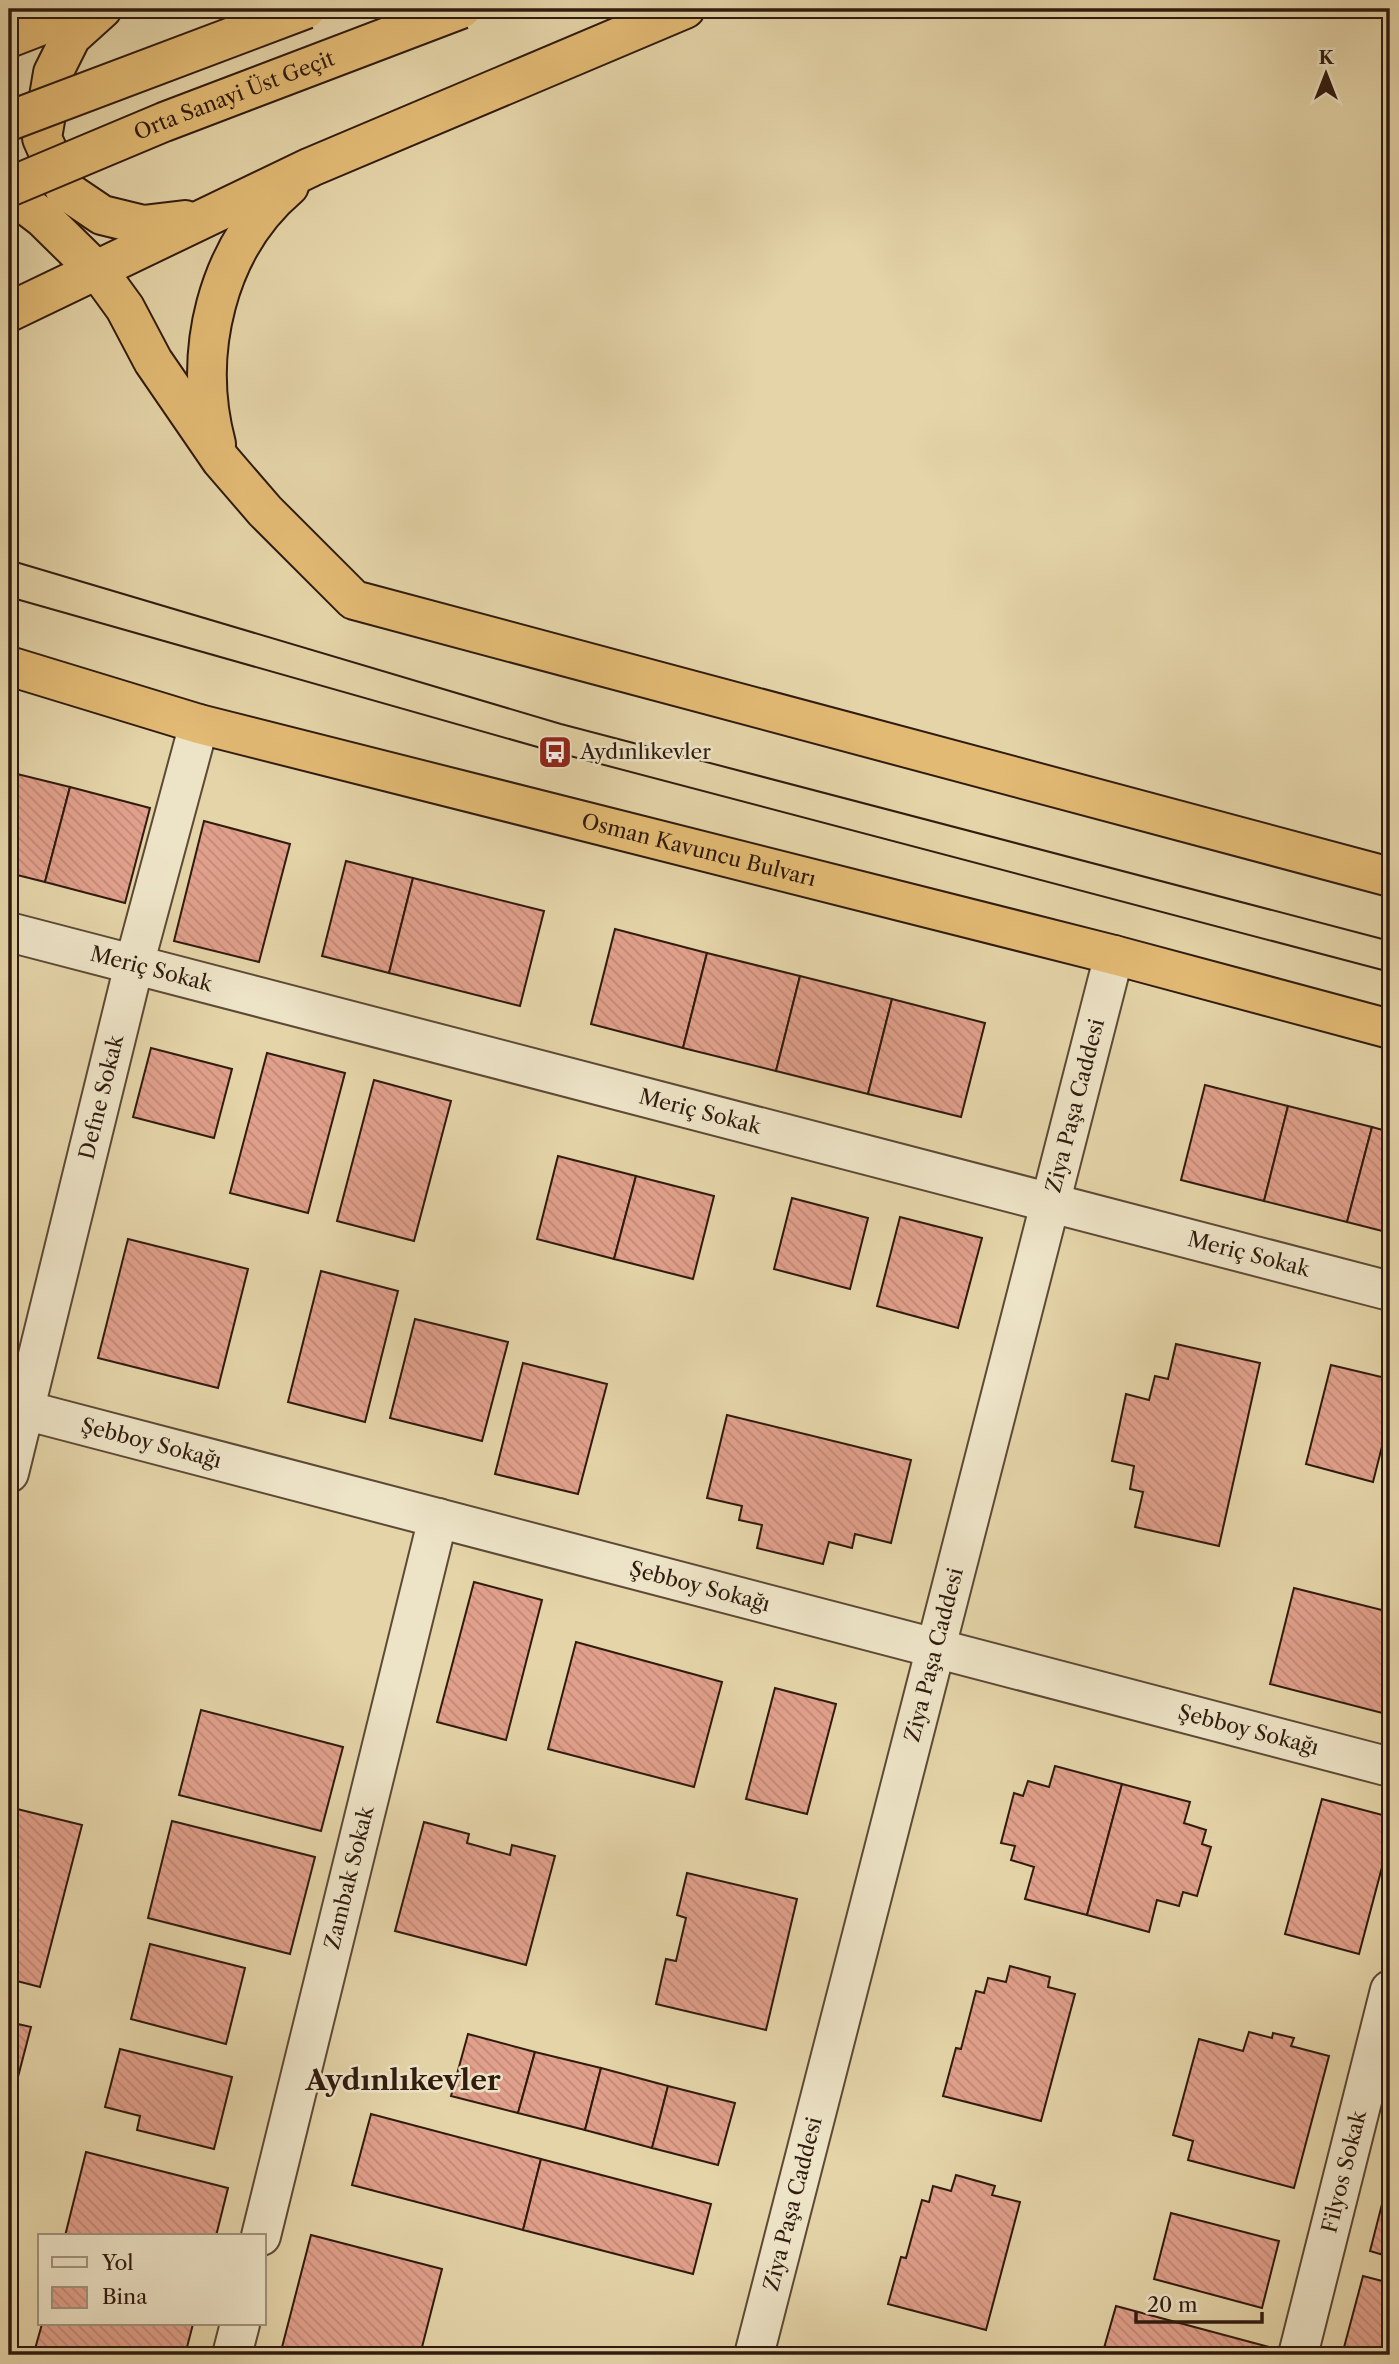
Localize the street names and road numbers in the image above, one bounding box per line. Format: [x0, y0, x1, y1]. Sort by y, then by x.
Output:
street label: Orta Sanayi Üst Geçit [130, 45, 338, 145]
street label: Osman Kavuncu Bulvarı [579, 808, 819, 891]
street label: Meriç Sokak [88, 941, 216, 997]
street label: Ziya Paşa Caddesi [1040, 1016, 1109, 1195]
street label: Defne Sokak [74, 1031, 129, 1162]
street label: Meriç Sokak [637, 1083, 765, 1139]
street label: Meriç Sokak [1185, 1226, 1313, 1282]
street label: Şebboy Sokağı [78, 1412, 224, 1473]
street label: Şebboy Sokağı [627, 1556, 773, 1616]
street label: Ziya Paşa Caddesi [899, 1565, 968, 1744]
street label: Şebboy Sokağı [1176, 1699, 1321, 1760]
street label: Zambak Sokak [319, 1803, 379, 1952]
street label: Filyos Sokak [1316, 2107, 1371, 2235]
street label: Ziya Paşa Caddesi [758, 2114, 827, 2293]

